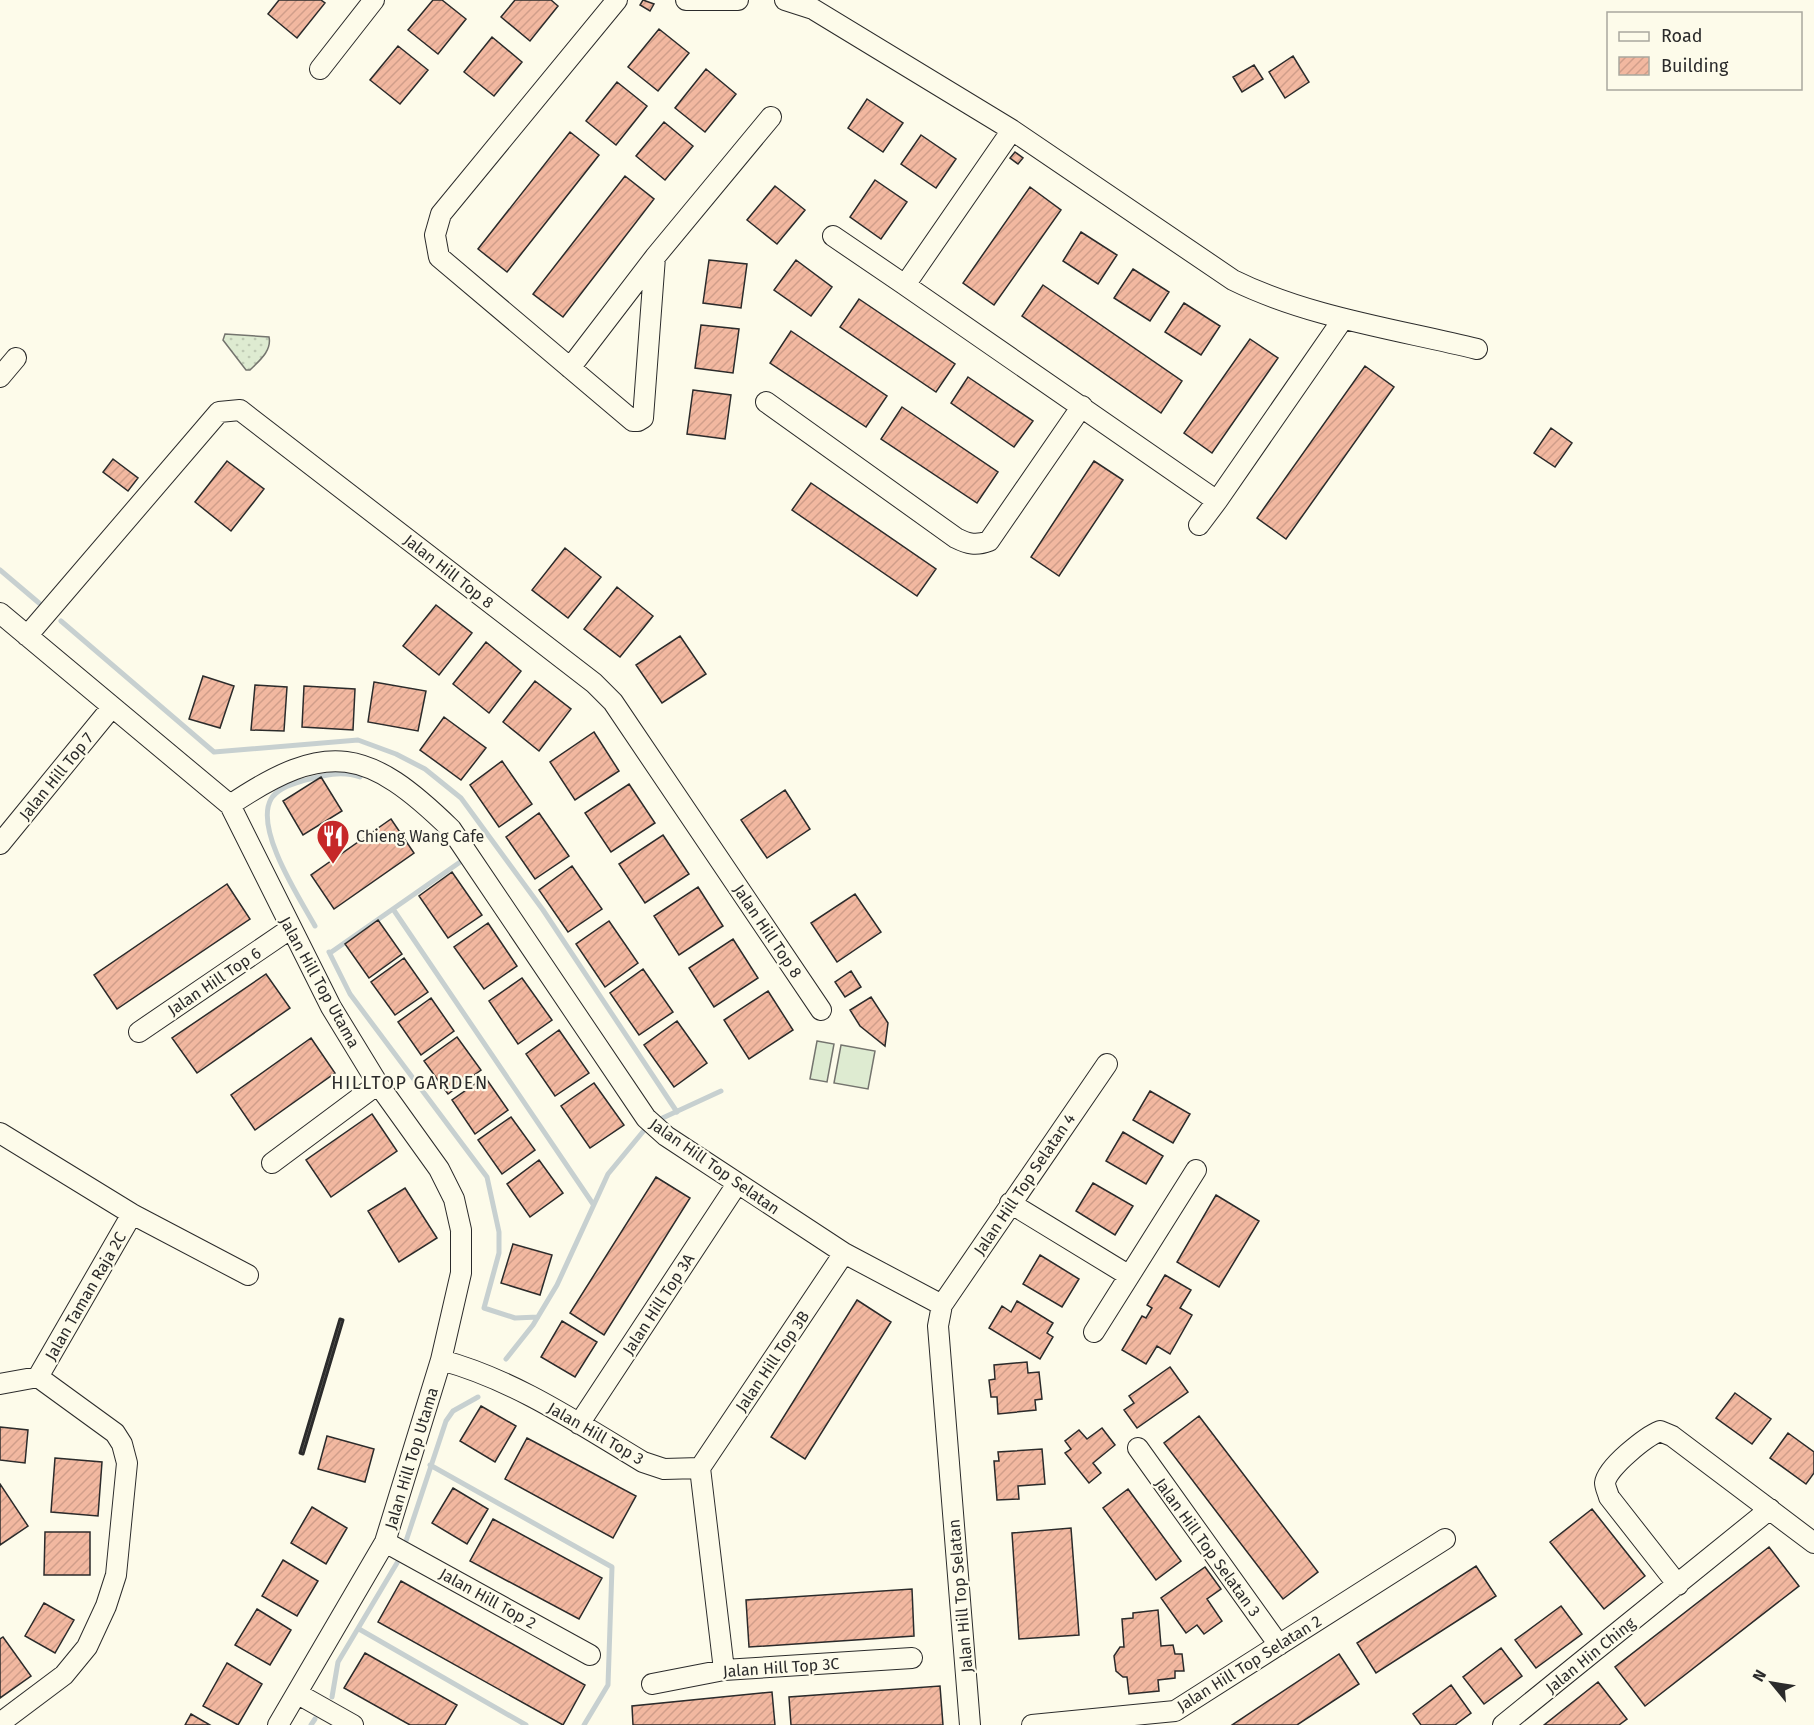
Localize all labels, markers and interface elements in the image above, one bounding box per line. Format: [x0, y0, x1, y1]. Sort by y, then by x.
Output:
legend [1607, 12, 1802, 90]
text: Road [1661, 25, 1703, 47]
text: Building [1661, 55, 1729, 77]
street label: Jalan Hill Top 8 [400, 530, 497, 612]
street label: Jalan Hill Top 7 [15, 729, 97, 824]
restaurant icon: Chieng Wang Cafe [315, 818, 351, 865]
place label: Chieng Wang Cafe [356, 827, 484, 846]
street label: Jalan Hill Top 8 [729, 881, 806, 982]
street label: Jalan Hill Top Utama [276, 913, 364, 1051]
street label: Jalan Hill Top 6 [164, 943, 265, 1020]
district label: HILLTOP GARDEN [331, 1072, 489, 1094]
street label: Jalan Hill Top Selatan 4 [970, 1109, 1079, 1259]
street label: Jalan Hill Top Selatan [646, 1114, 783, 1218]
street label: Jalan Taman Raja 2C [41, 1229, 130, 1364]
street label: Jalan Hill Top 3A [619, 1249, 699, 1359]
street label: Jalan Hill Top 3B [732, 1307, 813, 1415]
street label: Jalan Hill Top Utama [381, 1385, 442, 1531]
street label: Jalan Hill Top 3 [544, 1398, 647, 1469]
street label: Jalan Hill Top Selatan 3 [1151, 1474, 1264, 1620]
street label: Jalan Hill Top Selatan [944, 1518, 977, 1674]
street label: Jalan Hill Top 2 [436, 1564, 540, 1633]
street label: Jalan Hill Top Selatan 2 [1174, 1611, 1325, 1716]
street label: Jalan Hin Ching [1542, 1613, 1639, 1697]
north arrow [1742, 1653, 1802, 1713]
street label: Jalan Hill Top 3C [722, 1654, 840, 1681]
text: N [1749, 1666, 1770, 1685]

